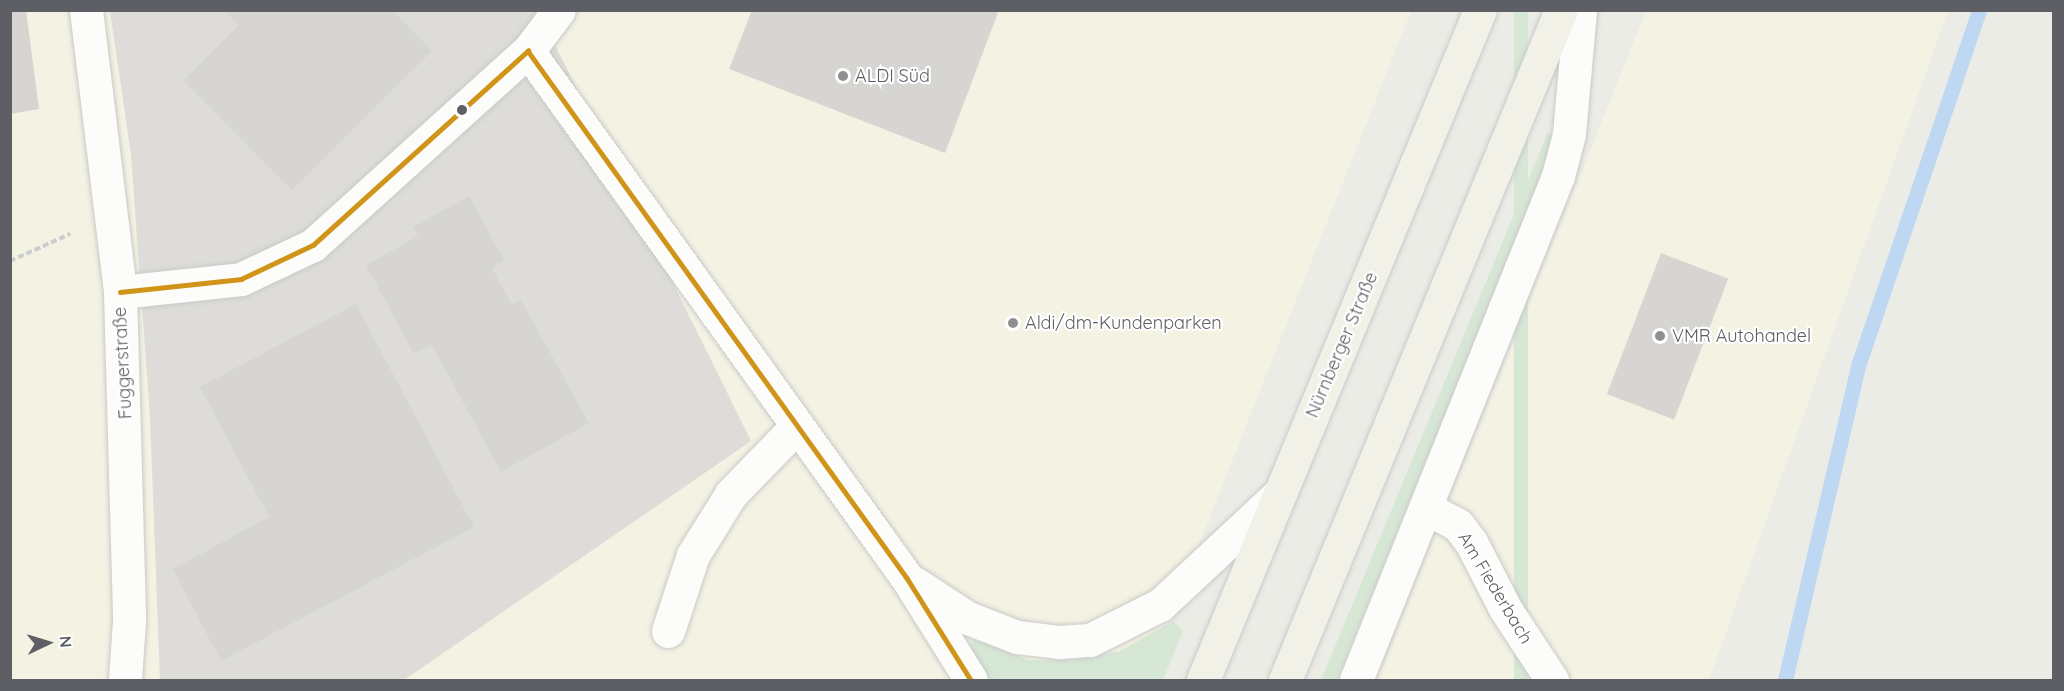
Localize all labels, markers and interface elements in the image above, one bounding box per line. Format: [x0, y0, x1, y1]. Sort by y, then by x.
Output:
place label: ALDI Süd [855, 65, 930, 87]
marker: ALDI Süd [836, 69, 850, 83]
unlabelled marker [456, 104, 468, 116]
street label: Nürnberger Straße [1302, 269, 1382, 421]
street label: Fuggerstraße [109, 306, 137, 420]
place label: Aldi/dm-Kundenparken [1025, 312, 1222, 334]
marker: Aldi/dm-Kundenparken [1006, 316, 1020, 330]
place label: VMR Autohandel [1672, 325, 1811, 347]
marker: VMR Autohandel [1653, 329, 1667, 343]
street label: Am Fiederbach [1453, 528, 1537, 648]
north arrow [18, 613, 78, 673]
text: N [56, 635, 76, 648]

